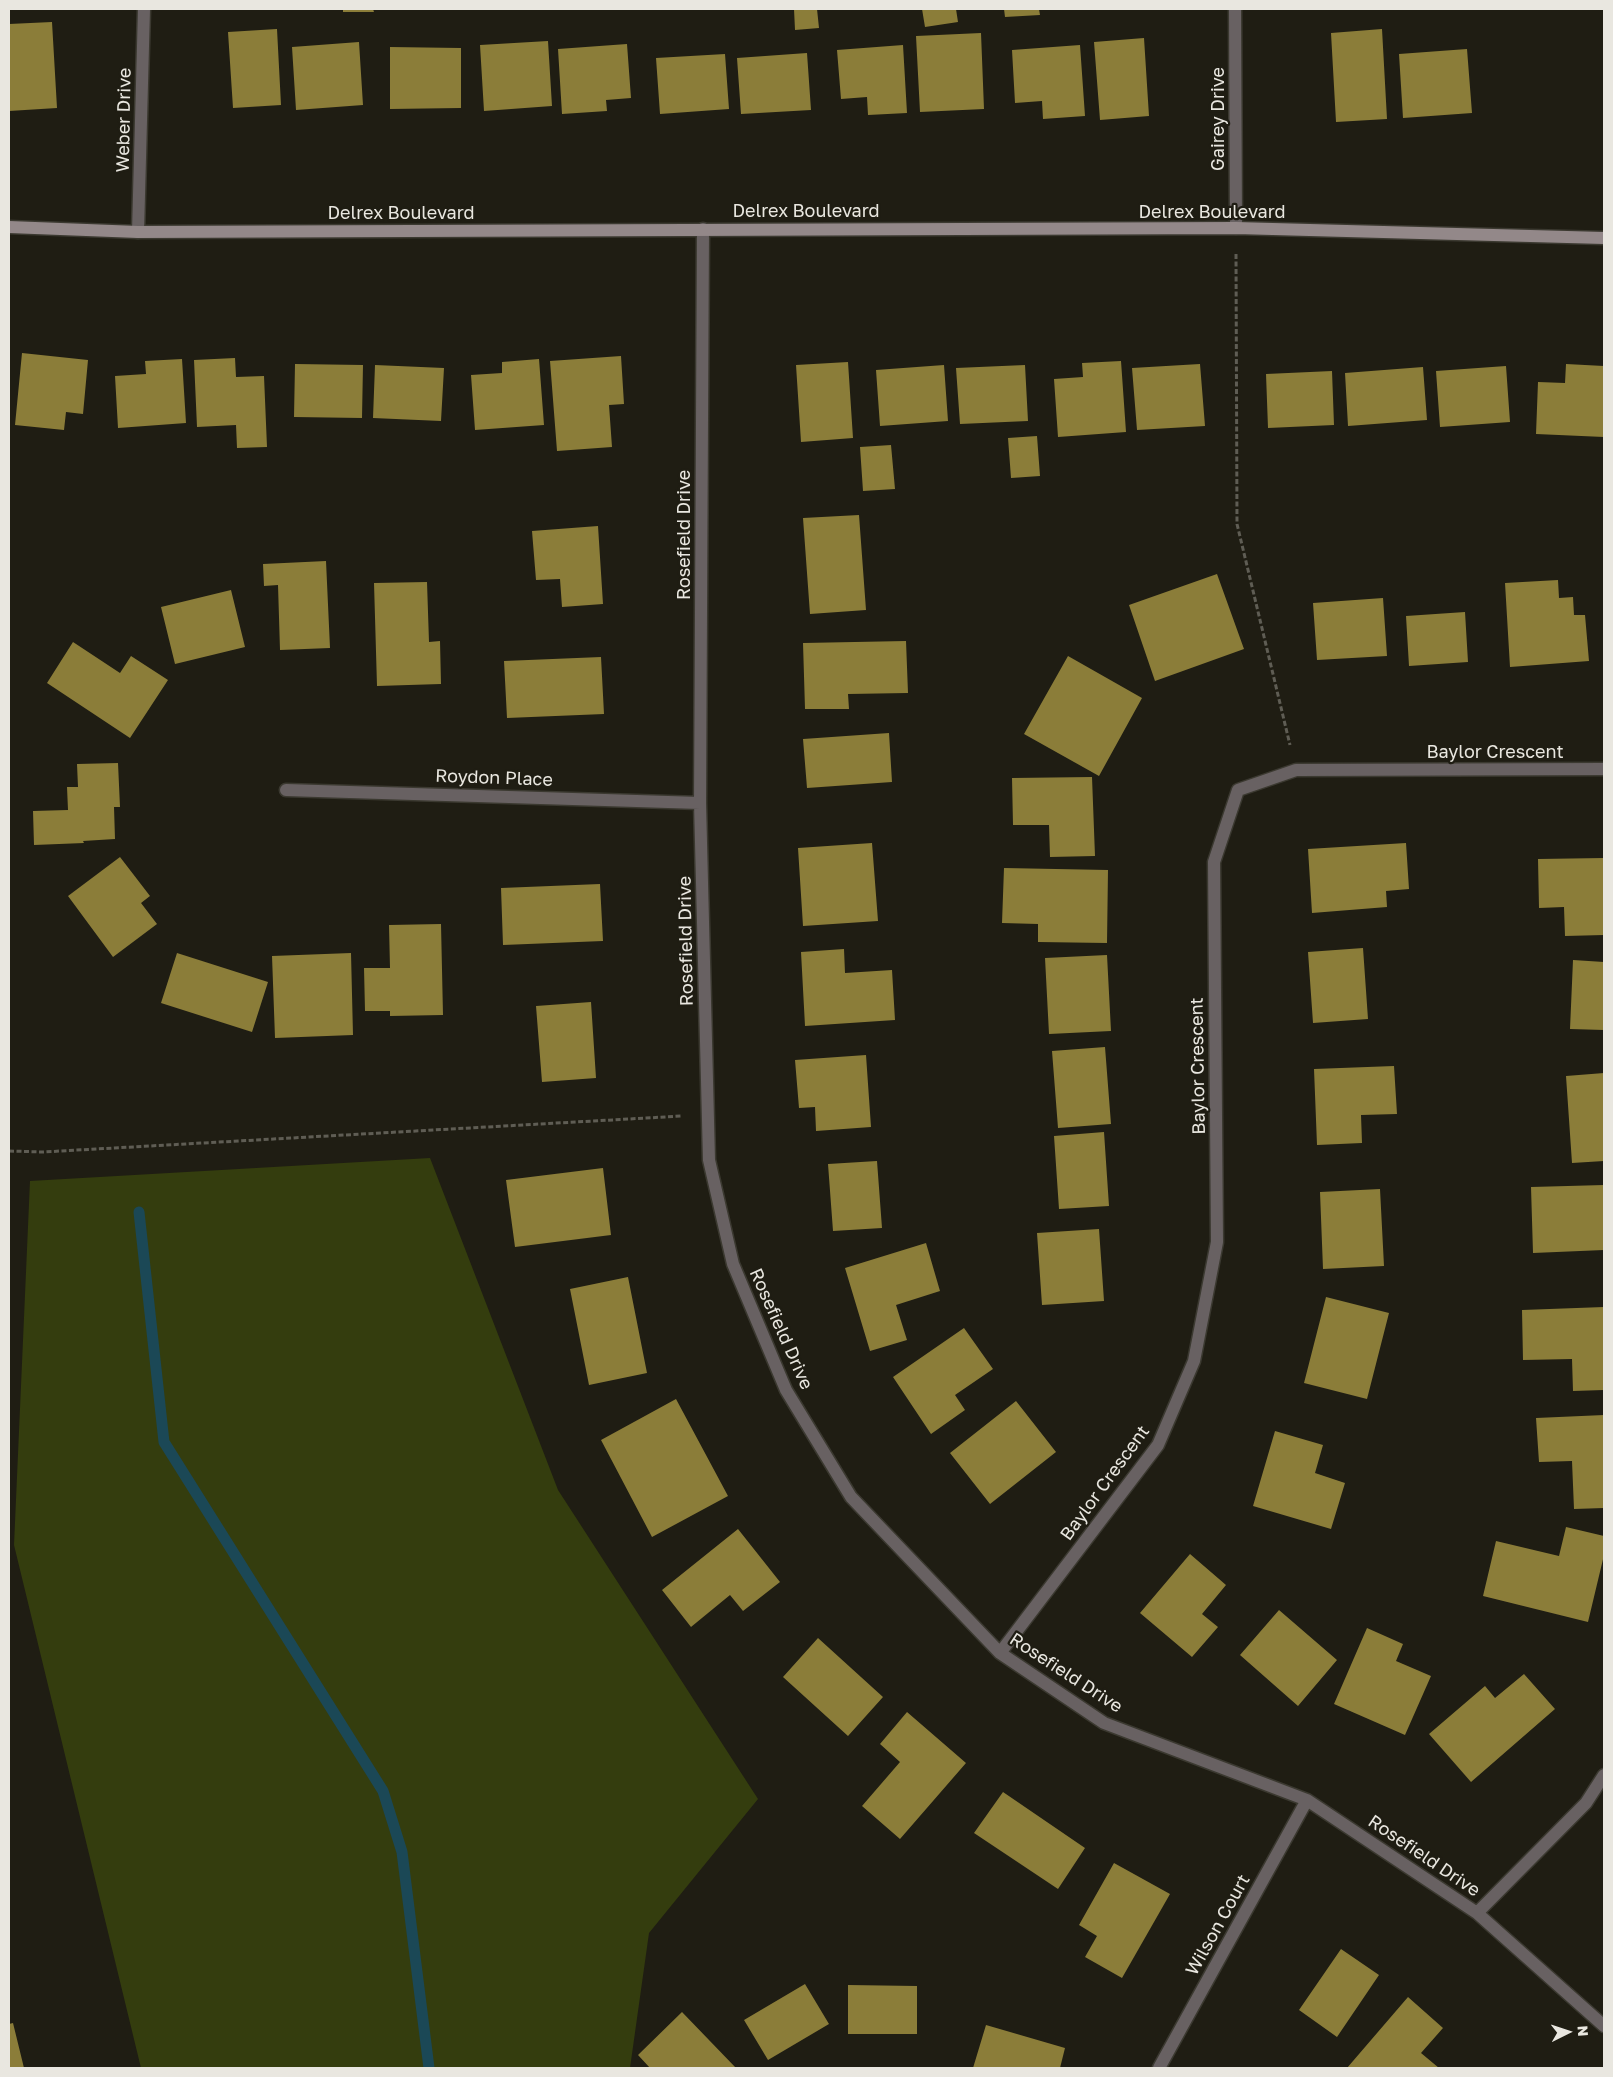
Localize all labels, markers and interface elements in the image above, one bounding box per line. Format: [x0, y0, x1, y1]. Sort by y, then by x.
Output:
street label: Gairey Drive [1207, 67, 1229, 171]
street label: Weber Drive [112, 68, 136, 172]
street label: Delrex Boulevard [732, 200, 880, 222]
street label: Delrex Boulevard [1138, 201, 1286, 223]
street label: Delrex Boulevard [327, 202, 475, 224]
street label: Rosefield Drive [673, 470, 695, 600]
street label: Baylor Crescent [1426, 741, 1564, 763]
street label: Roydon Place [435, 765, 553, 791]
street label: Rosefield Drive [674, 876, 698, 1006]
street label: Baylor Crescent [1186, 997, 1210, 1135]
street label: Rosefield Drive [745, 1265, 817, 1393]
street label: Baylor Crescent [1056, 1421, 1154, 1545]
street label: Rosefield Drive [1006, 1628, 1126, 1718]
street label: Rosefield Drive [1364, 1811, 1484, 1901]
street label: Wilson Court [1181, 1871, 1255, 1979]
north arrow [1543, 2007, 1593, 2057]
text: N [1575, 2025, 1592, 2037]

